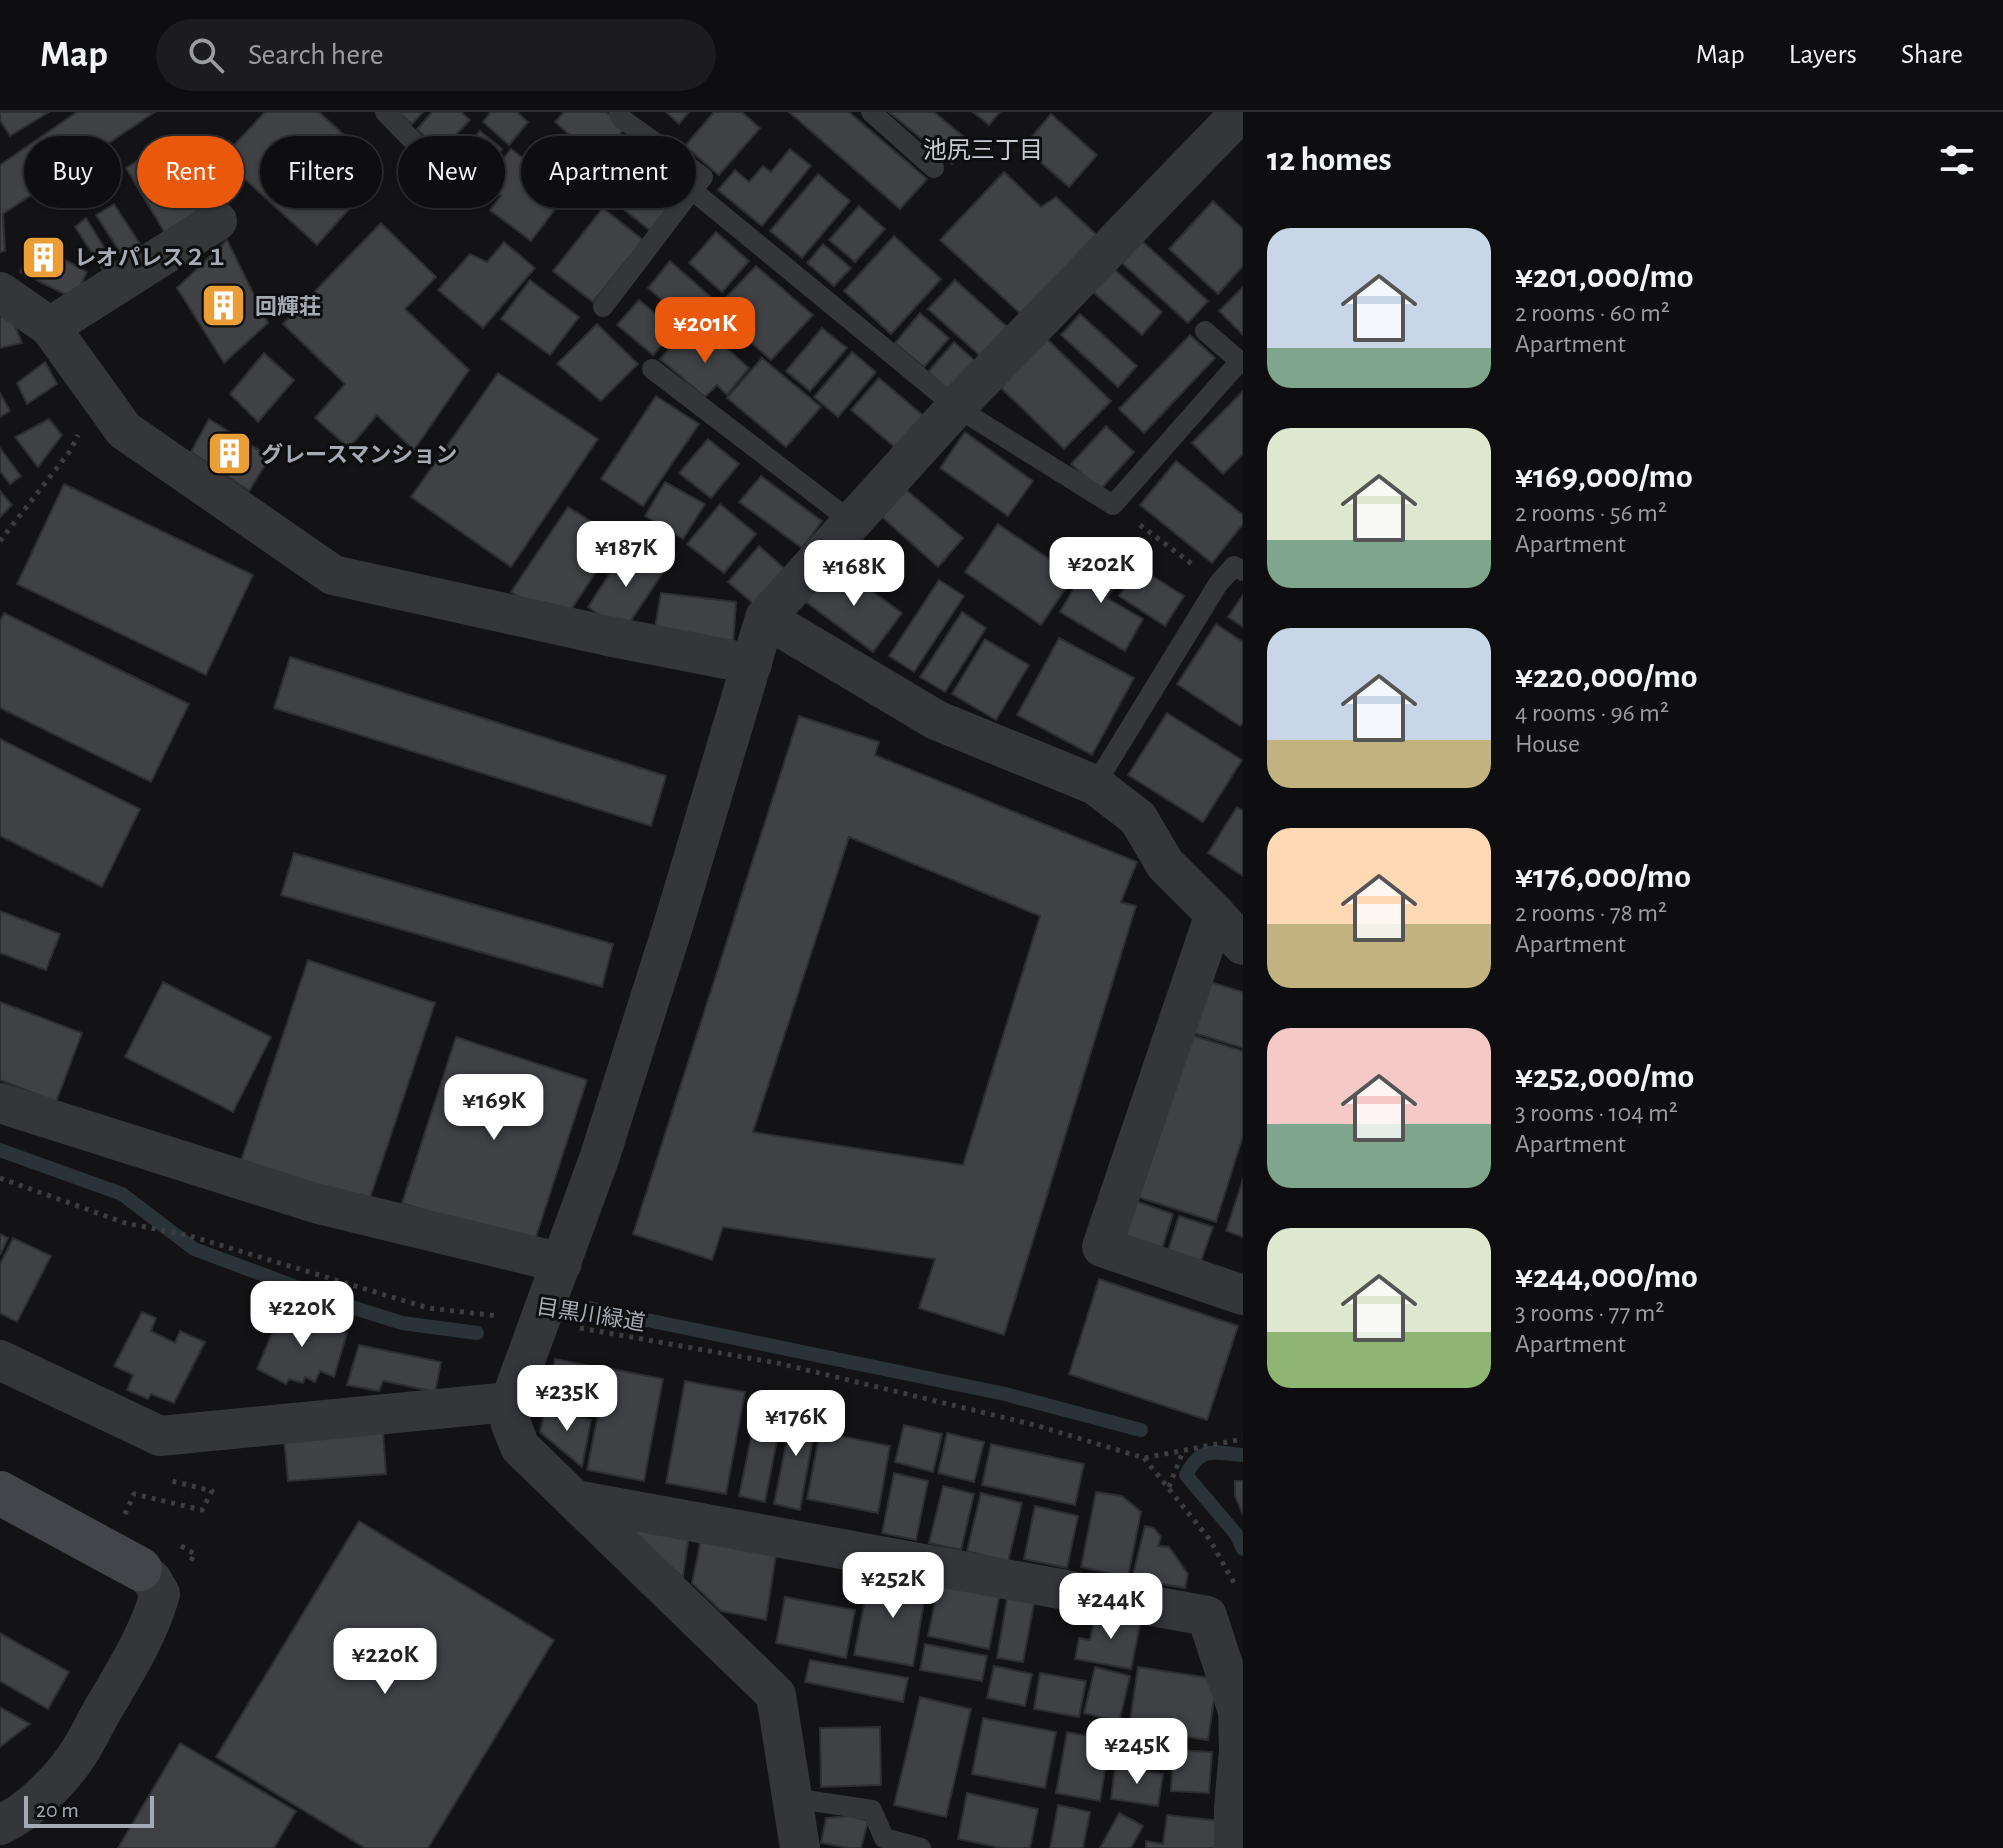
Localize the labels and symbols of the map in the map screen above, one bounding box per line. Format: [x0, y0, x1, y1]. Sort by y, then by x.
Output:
district label: 池尻三丁目 [923, 137, 1043, 163]
building icon: レオパレス２１ [19, 233, 67, 281]
place label: レオパレス２１ [74, 246, 228, 269]
building icon: 回輝荘 [200, 282, 248, 330]
place label: 回輝荘 [255, 295, 321, 318]
pin: ¥201K [649, 297, 761, 365]
building icon: グレースマンション [206, 430, 254, 478]
place label: グレースマンション [261, 442, 457, 466]
pin: ¥187K [570, 521, 682, 589]
pin: ¥202K [1045, 537, 1157, 605]
pin: ¥168K [798, 540, 910, 608]
pin: ¥169K [438, 1074, 550, 1142]
pin: ¥220K [246, 1281, 358, 1349]
street label: 目黒川緑道 [535, 1295, 647, 1334]
pin: ¥235K [511, 1365, 623, 1433]
pin: ¥176K [740, 1390, 852, 1458]
pin: ¥252K [837, 1552, 949, 1620]
pin: ¥244K [1055, 1573, 1167, 1641]
pin: ¥220K [329, 1628, 441, 1696]
pin: ¥245K [1081, 1718, 1193, 1786]
scale bar [24, 1792, 154, 1828]

